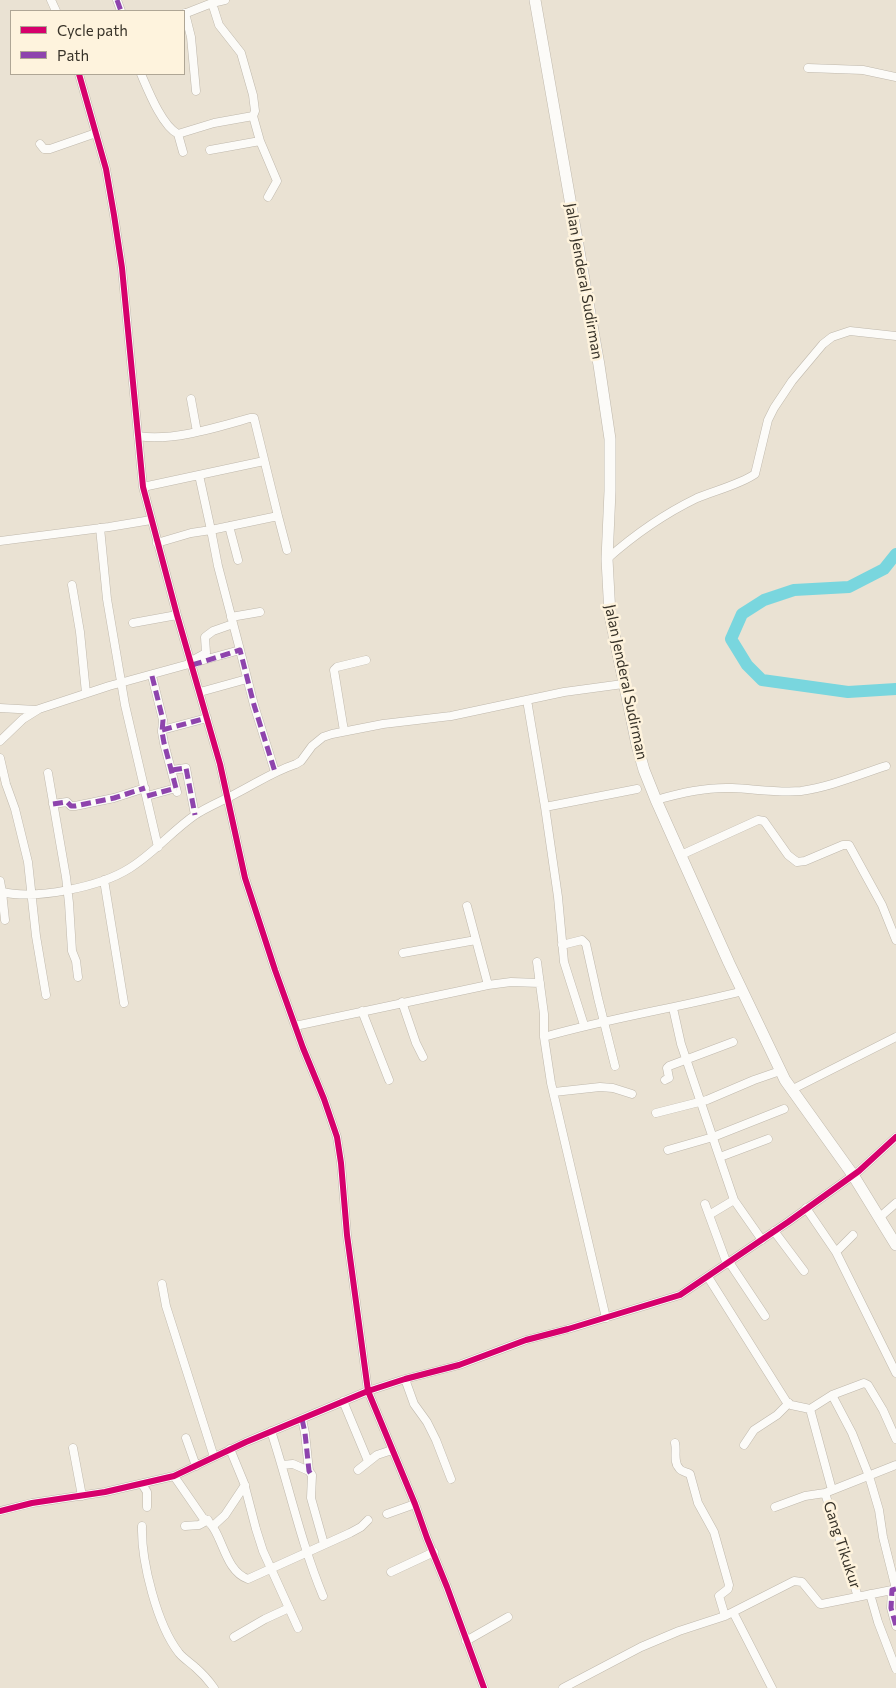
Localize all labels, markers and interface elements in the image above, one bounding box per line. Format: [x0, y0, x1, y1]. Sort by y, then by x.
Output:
legend [10, 10, 185, 75]
text: Cycle path [57, 21, 128, 39]
text: Path [57, 46, 89, 64]
street label: Jalan Jenderal Sudirman [561, 201, 607, 361]
street label: Jalan Jenderal Sudirman [601, 603, 651, 761]
street label: Gang Tikukur [819, 1499, 865, 1591]

